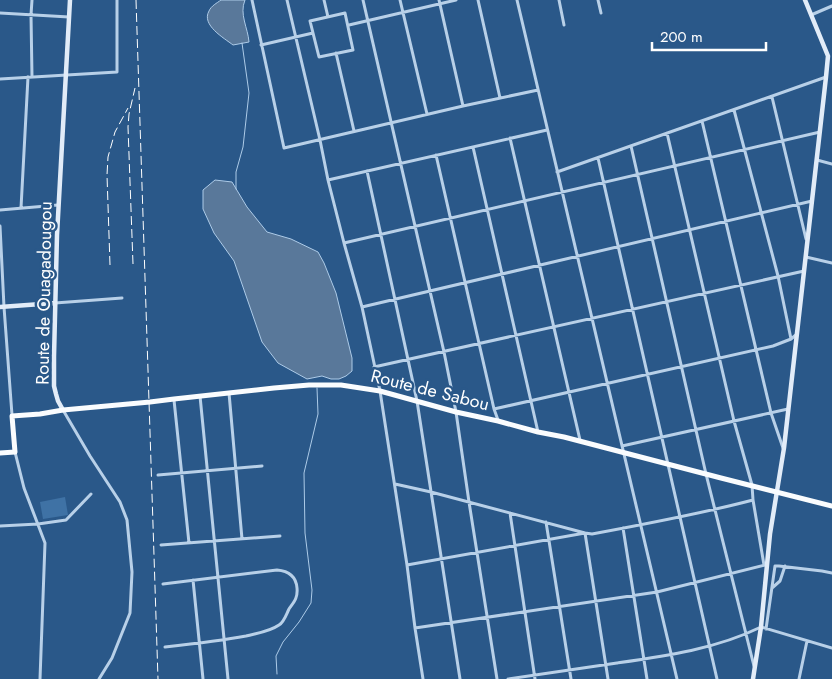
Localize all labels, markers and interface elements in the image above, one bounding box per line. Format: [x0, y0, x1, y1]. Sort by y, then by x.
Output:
scale bar [652, 20, 766, 52]
text: 200 m [660, 26, 703, 48]
street label: Route de Ouagadougou [29, 201, 59, 385]
street label: Route de Sabou [368, 363, 492, 417]

